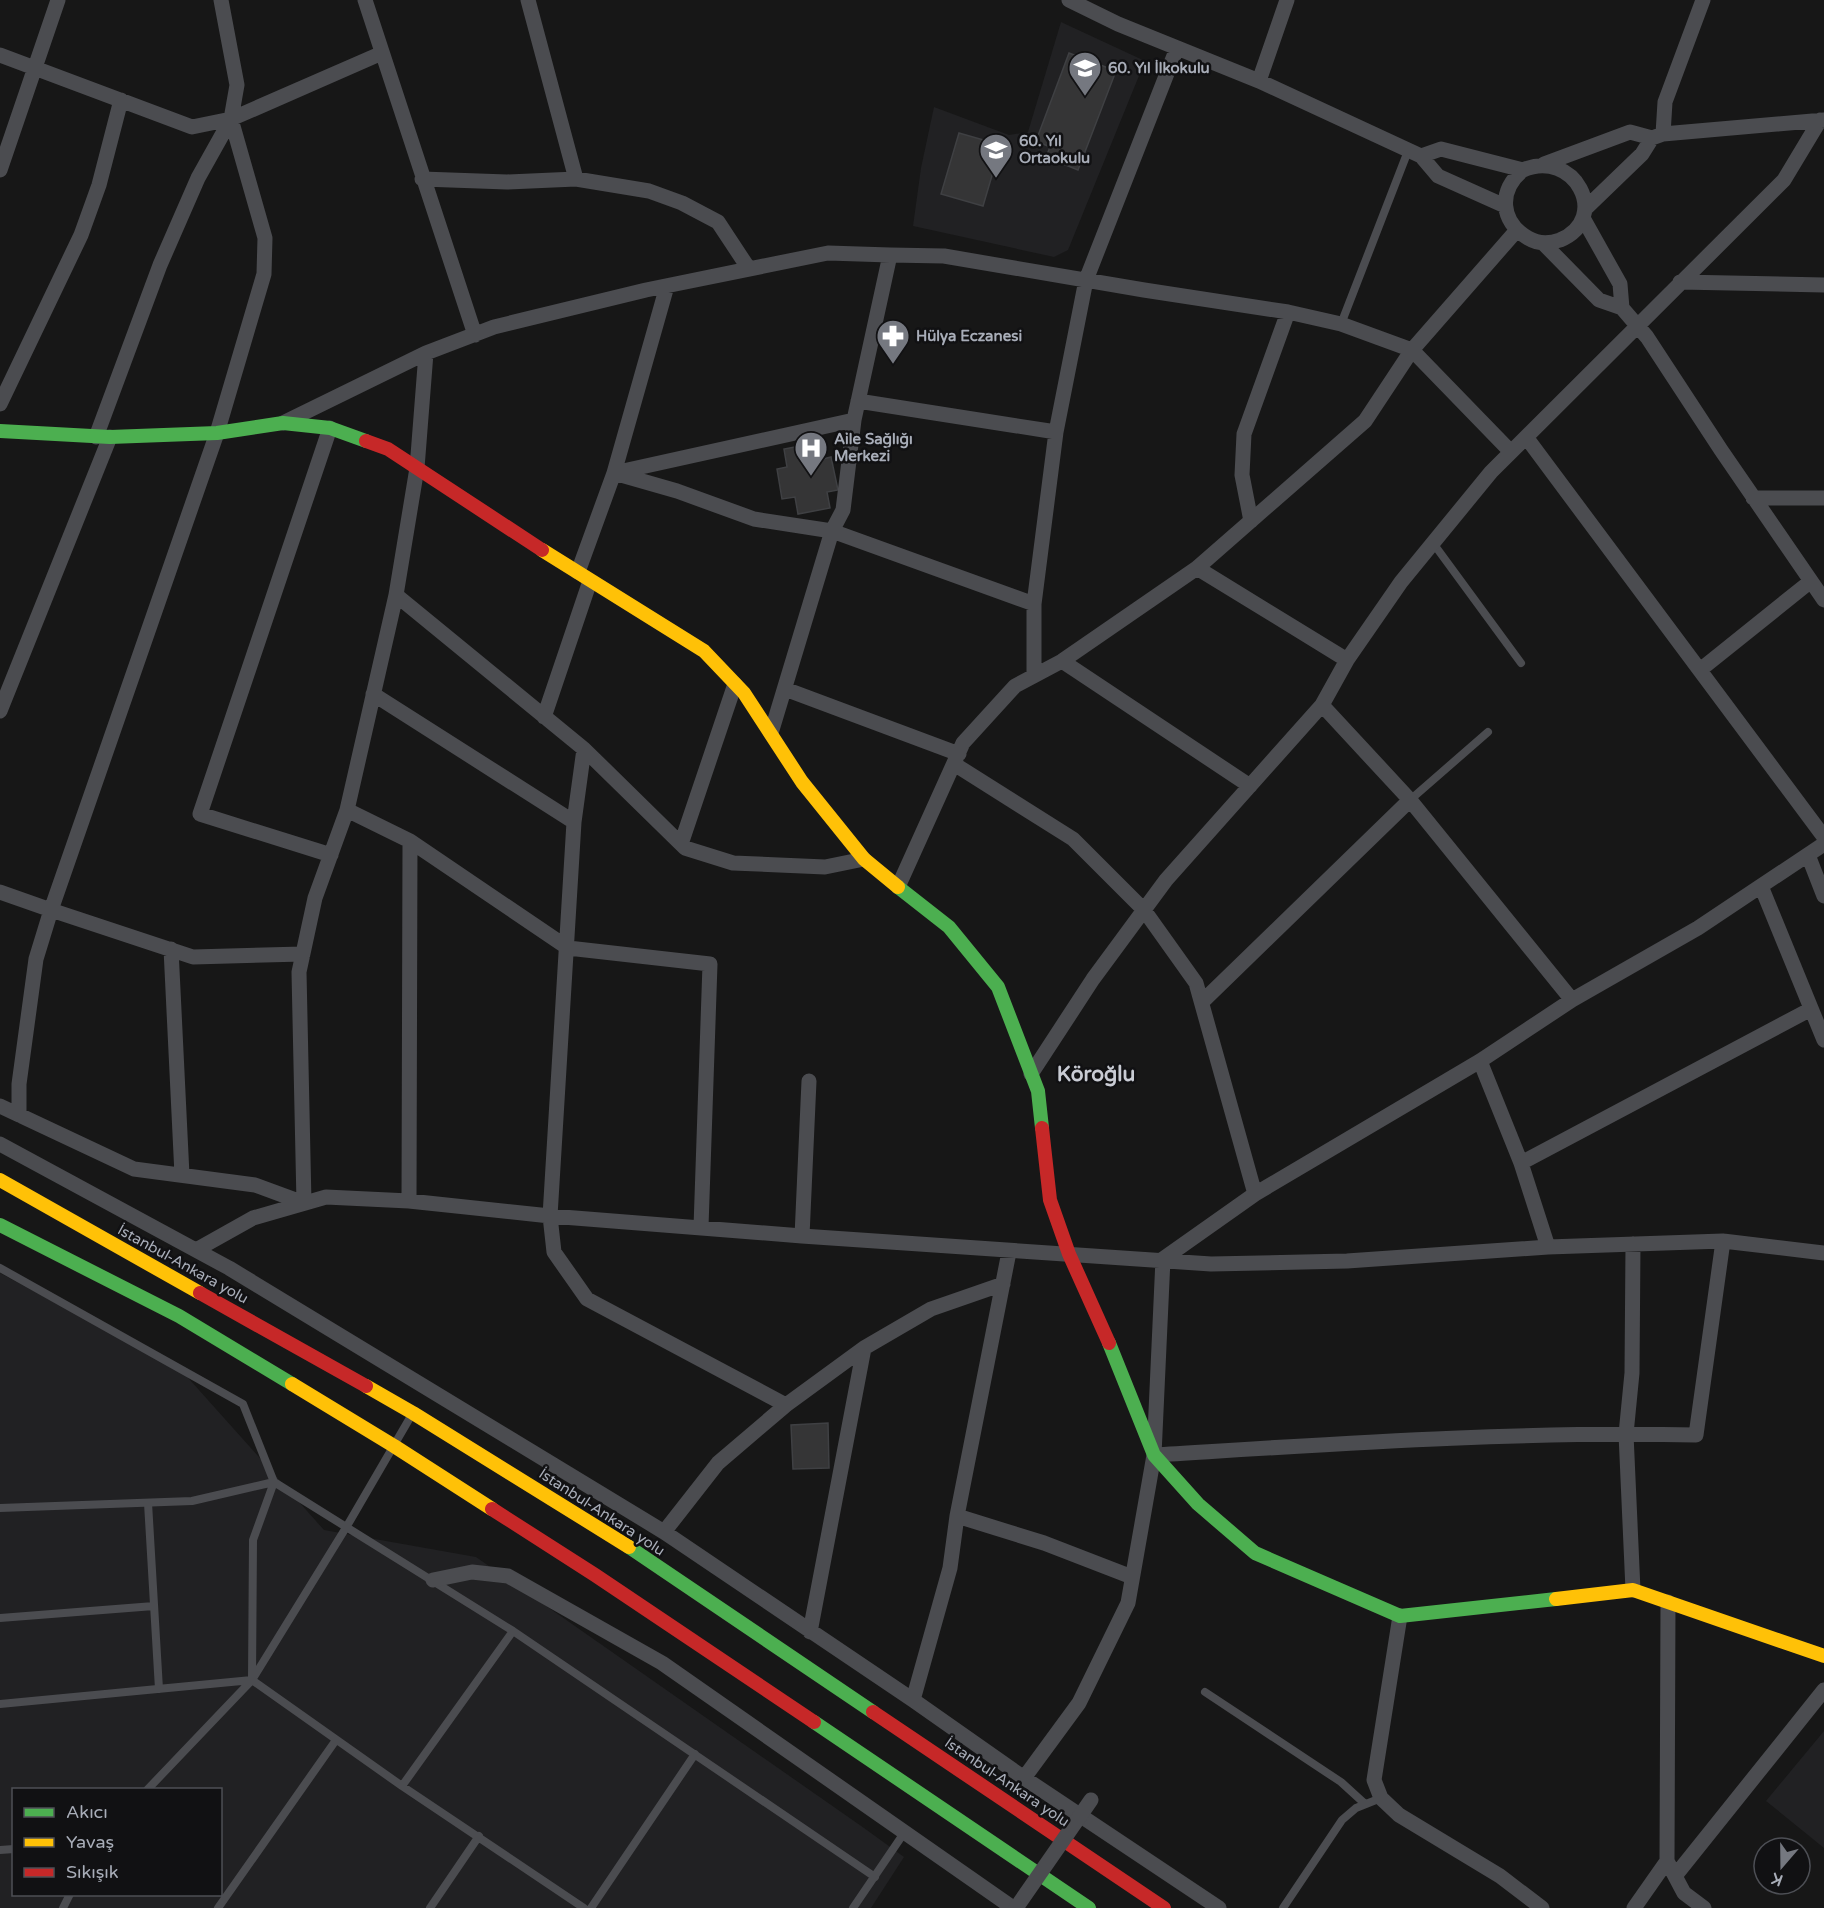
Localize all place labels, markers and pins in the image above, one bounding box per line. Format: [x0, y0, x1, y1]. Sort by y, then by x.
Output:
school or university icon: 60. Yıl İlkokulu [1067, 50, 1103, 97]
place label: 60. Yıl İlkokulu [1108, 59, 1210, 77]
school or university icon: 60. Yıl Ortaokulu [978, 132, 1014, 179]
place label: 60. Yıl Ortaokulu [1019, 132, 1090, 167]
pharmacy icon: Hülya Eczanesi [875, 318, 911, 365]
place label: Hülya Eczanesi [916, 327, 1022, 346]
hospital icon: Aile Sağlığı Merkezi [793, 430, 829, 477]
place label: Aile Sağlığı Merkezi [834, 430, 913, 465]

